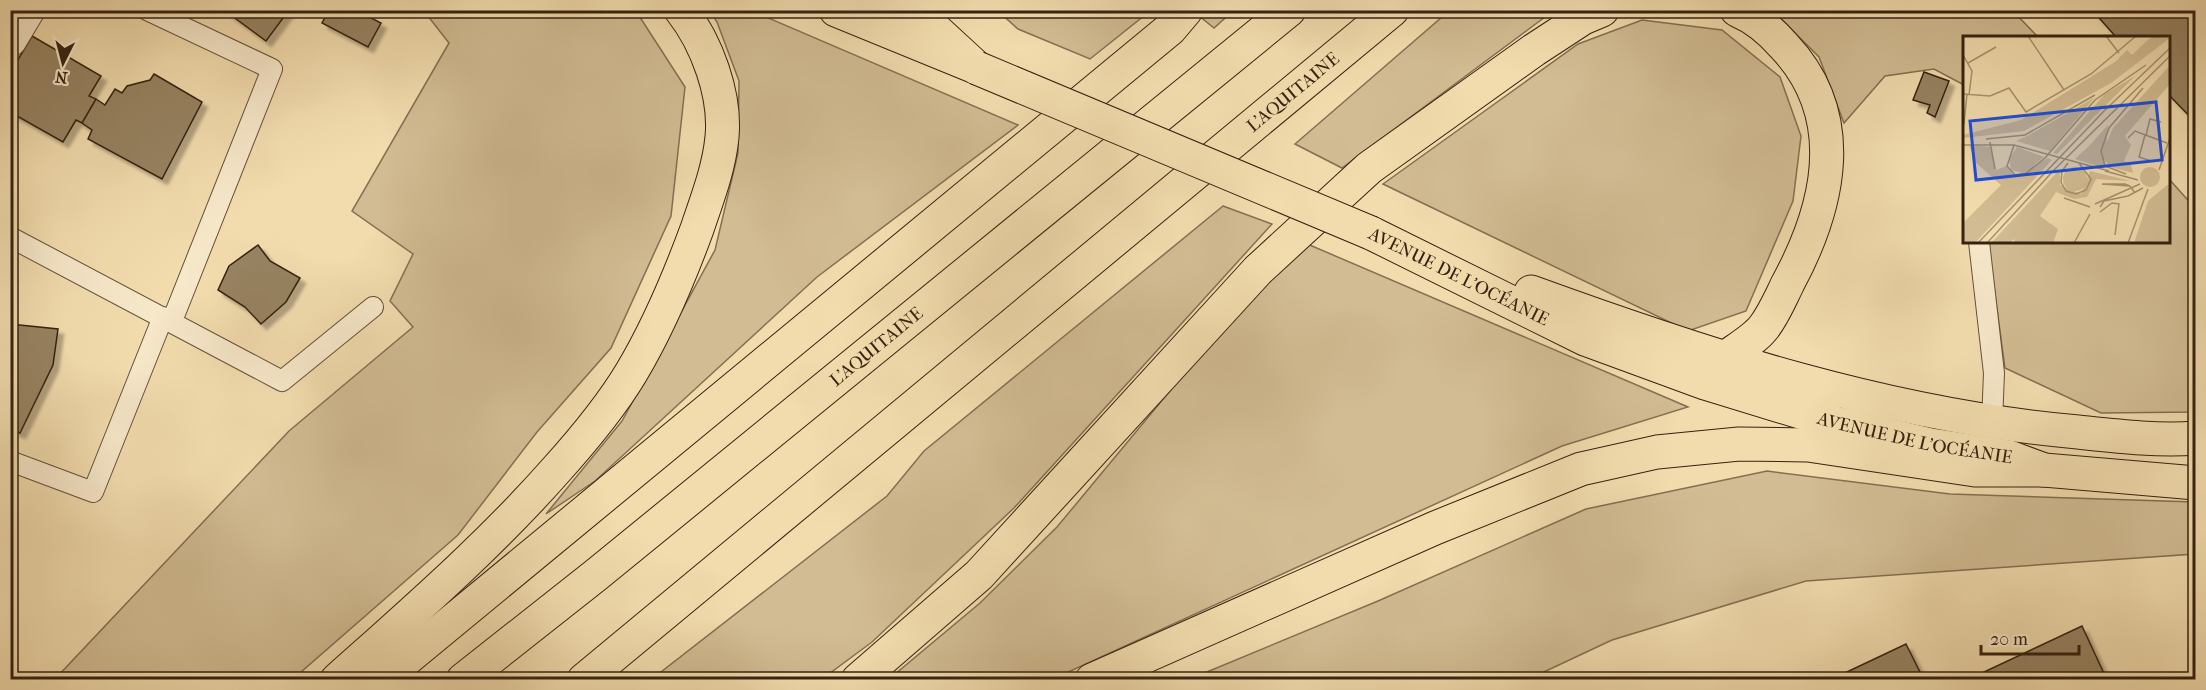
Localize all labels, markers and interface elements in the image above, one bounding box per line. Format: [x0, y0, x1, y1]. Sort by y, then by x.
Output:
north arrow [33, 33, 93, 93]
inset map [1963, 36, 2170, 243]
street label: L'AQUITAINE [1242, 48, 1343, 137]
text: N [54, 67, 69, 88]
street label: AVENUE DE L'OCÉANIE [1364, 223, 1552, 330]
street label: L'AQUITAINE [826, 302, 927, 391]
street label: AVENUE DE L'OCÉANIE [1814, 407, 2014, 468]
scale bar [1981, 618, 2078, 656]
text: 20 m [1990, 629, 2028, 650]

